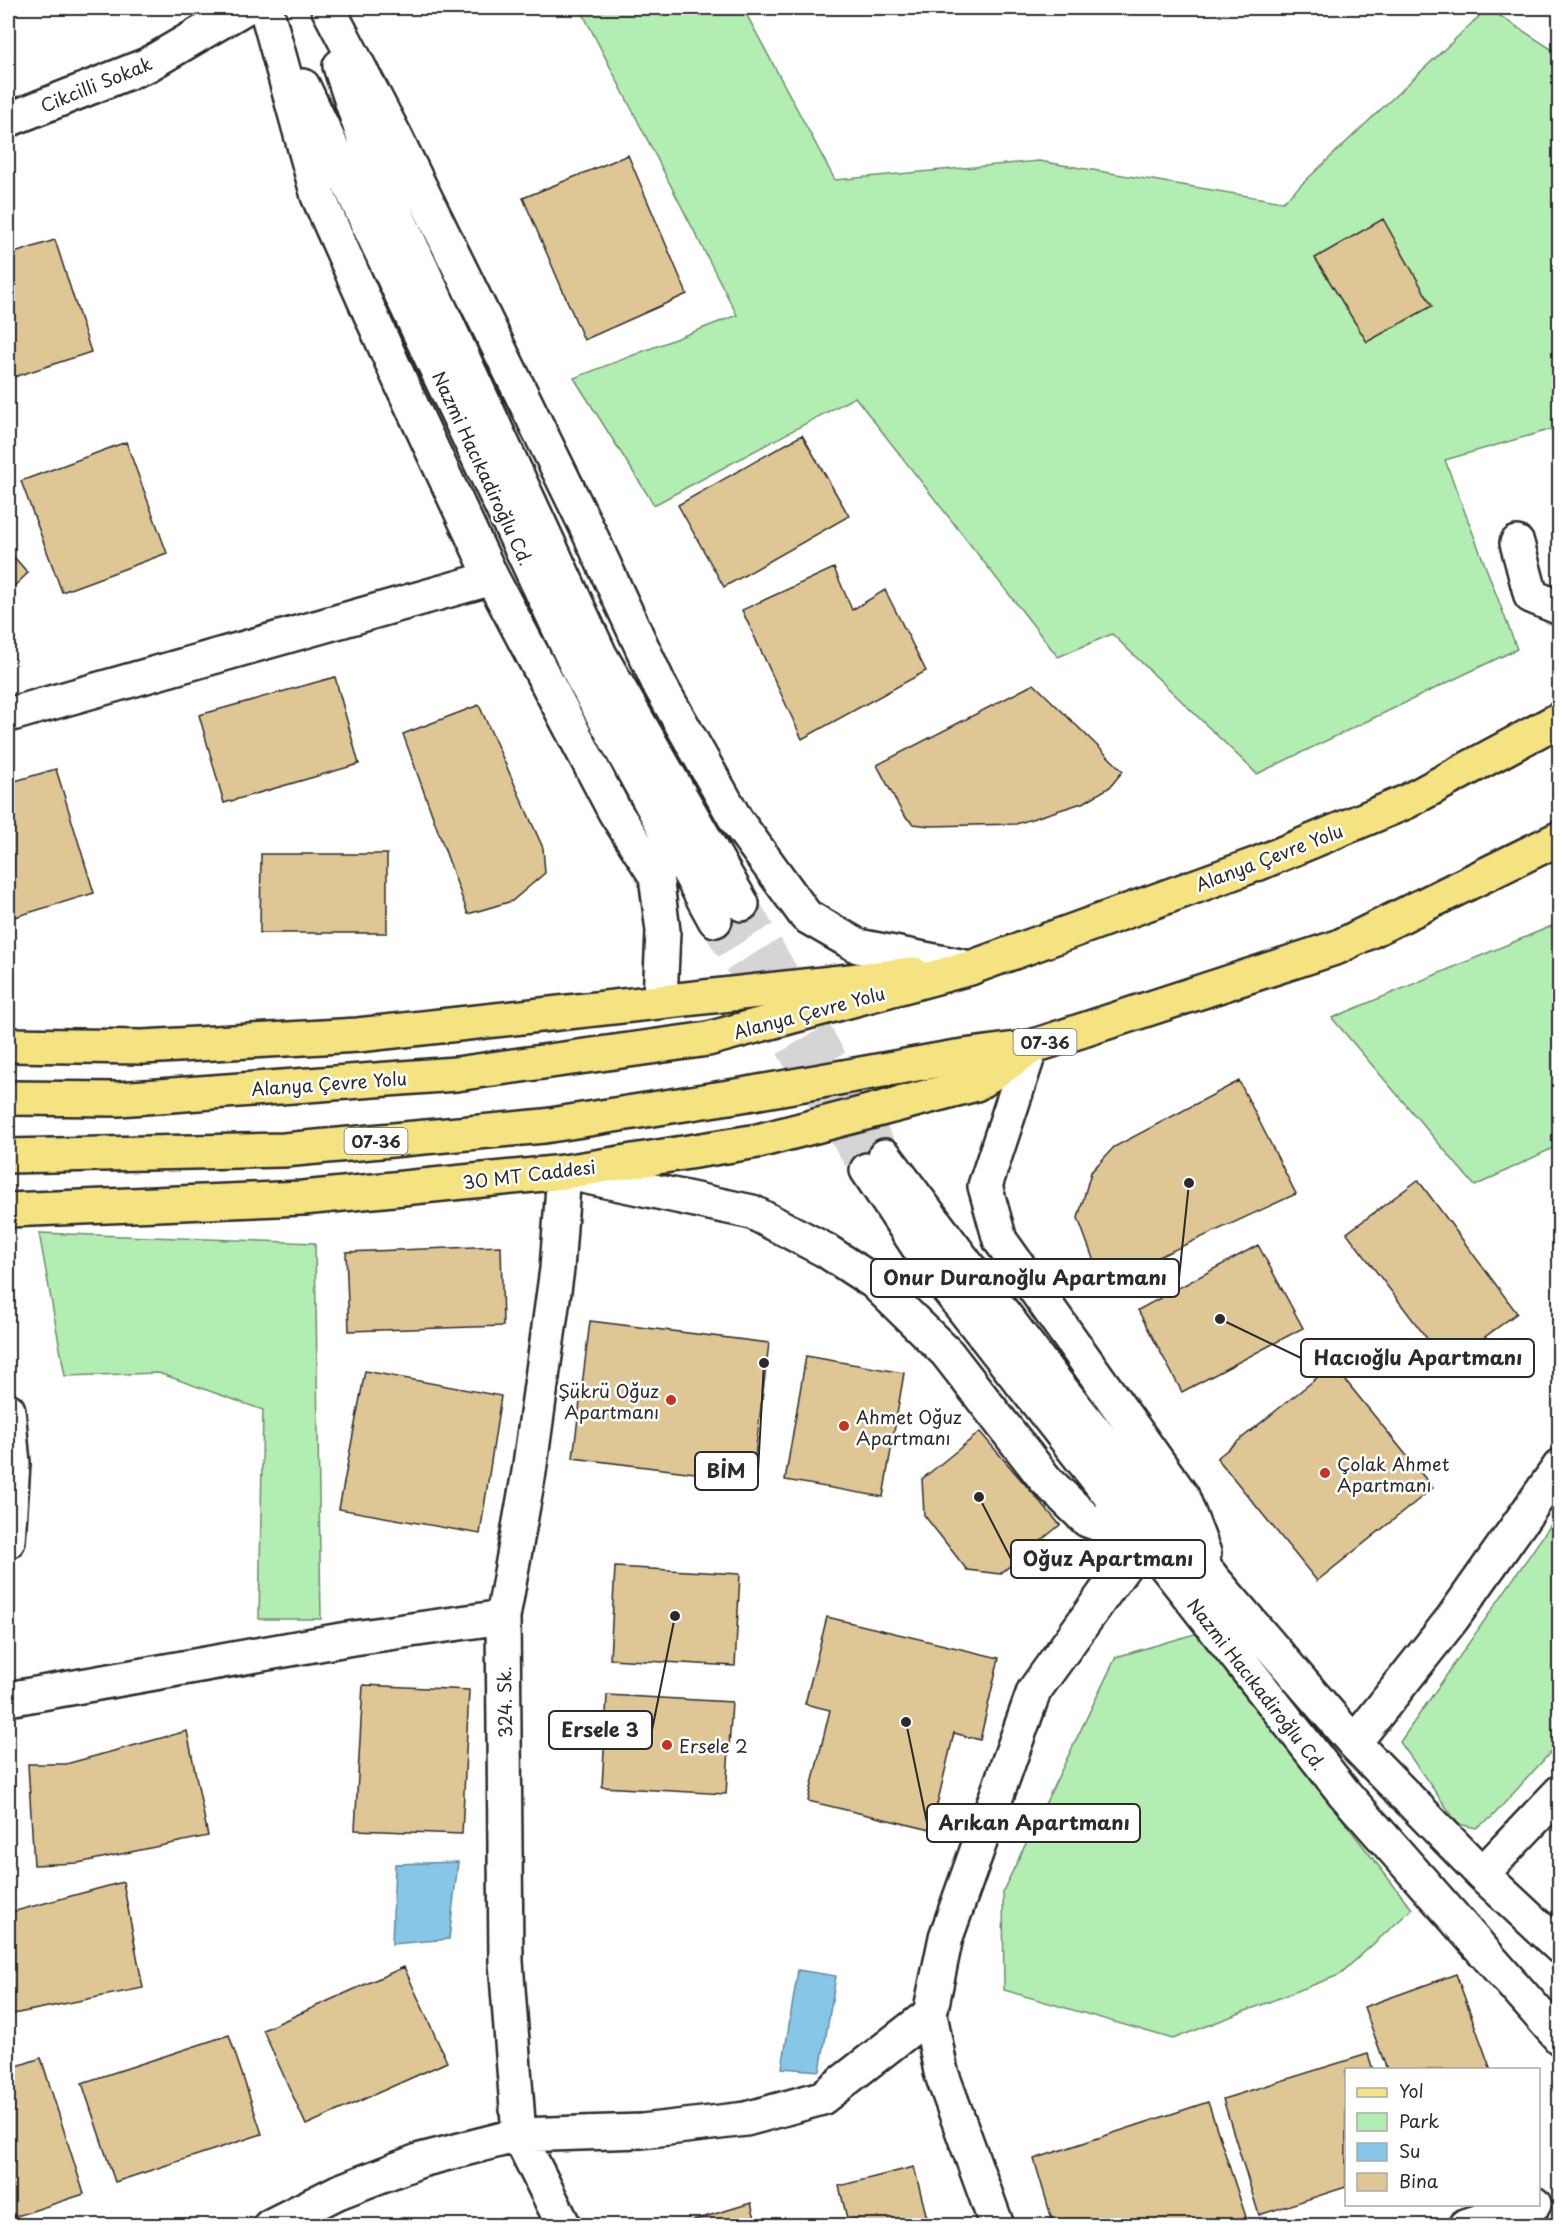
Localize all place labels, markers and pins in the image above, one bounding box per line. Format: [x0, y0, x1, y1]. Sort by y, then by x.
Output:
callout: Onur Duranoğlu Apartmanı [871, 1259, 1179, 1297]
callout: Hacıoğlu Apartmanı [1301, 1339, 1534, 1377]
place label: Şükrü Oğuz Apartmanı [558, 1377, 659, 1425]
marker: Şükrü Oğuz Apartmanı [664, 1393, 678, 1407]
place label: Ahmet Oğuz Apartmanı [856, 1403, 962, 1451]
marker: Ahmet Oğuz Apartmanı [837, 1419, 851, 1433]
place label: Çolak Ahmet Apartmanı [1337, 1450, 1450, 1498]
callout: BİM [695, 1452, 758, 1490]
marker: Çolak Ahmet Apartmanı [1318, 1466, 1332, 1480]
callout: Oğuz Apartmanı [1011, 1540, 1205, 1578]
callout: Ersele 3 [549, 1711, 652, 1749]
place label: Ersele 2 [679, 1732, 748, 1759]
marker: Ersele 2 [660, 1738, 674, 1752]
callout: Arıkan Apartmanı [927, 1804, 1140, 1842]

